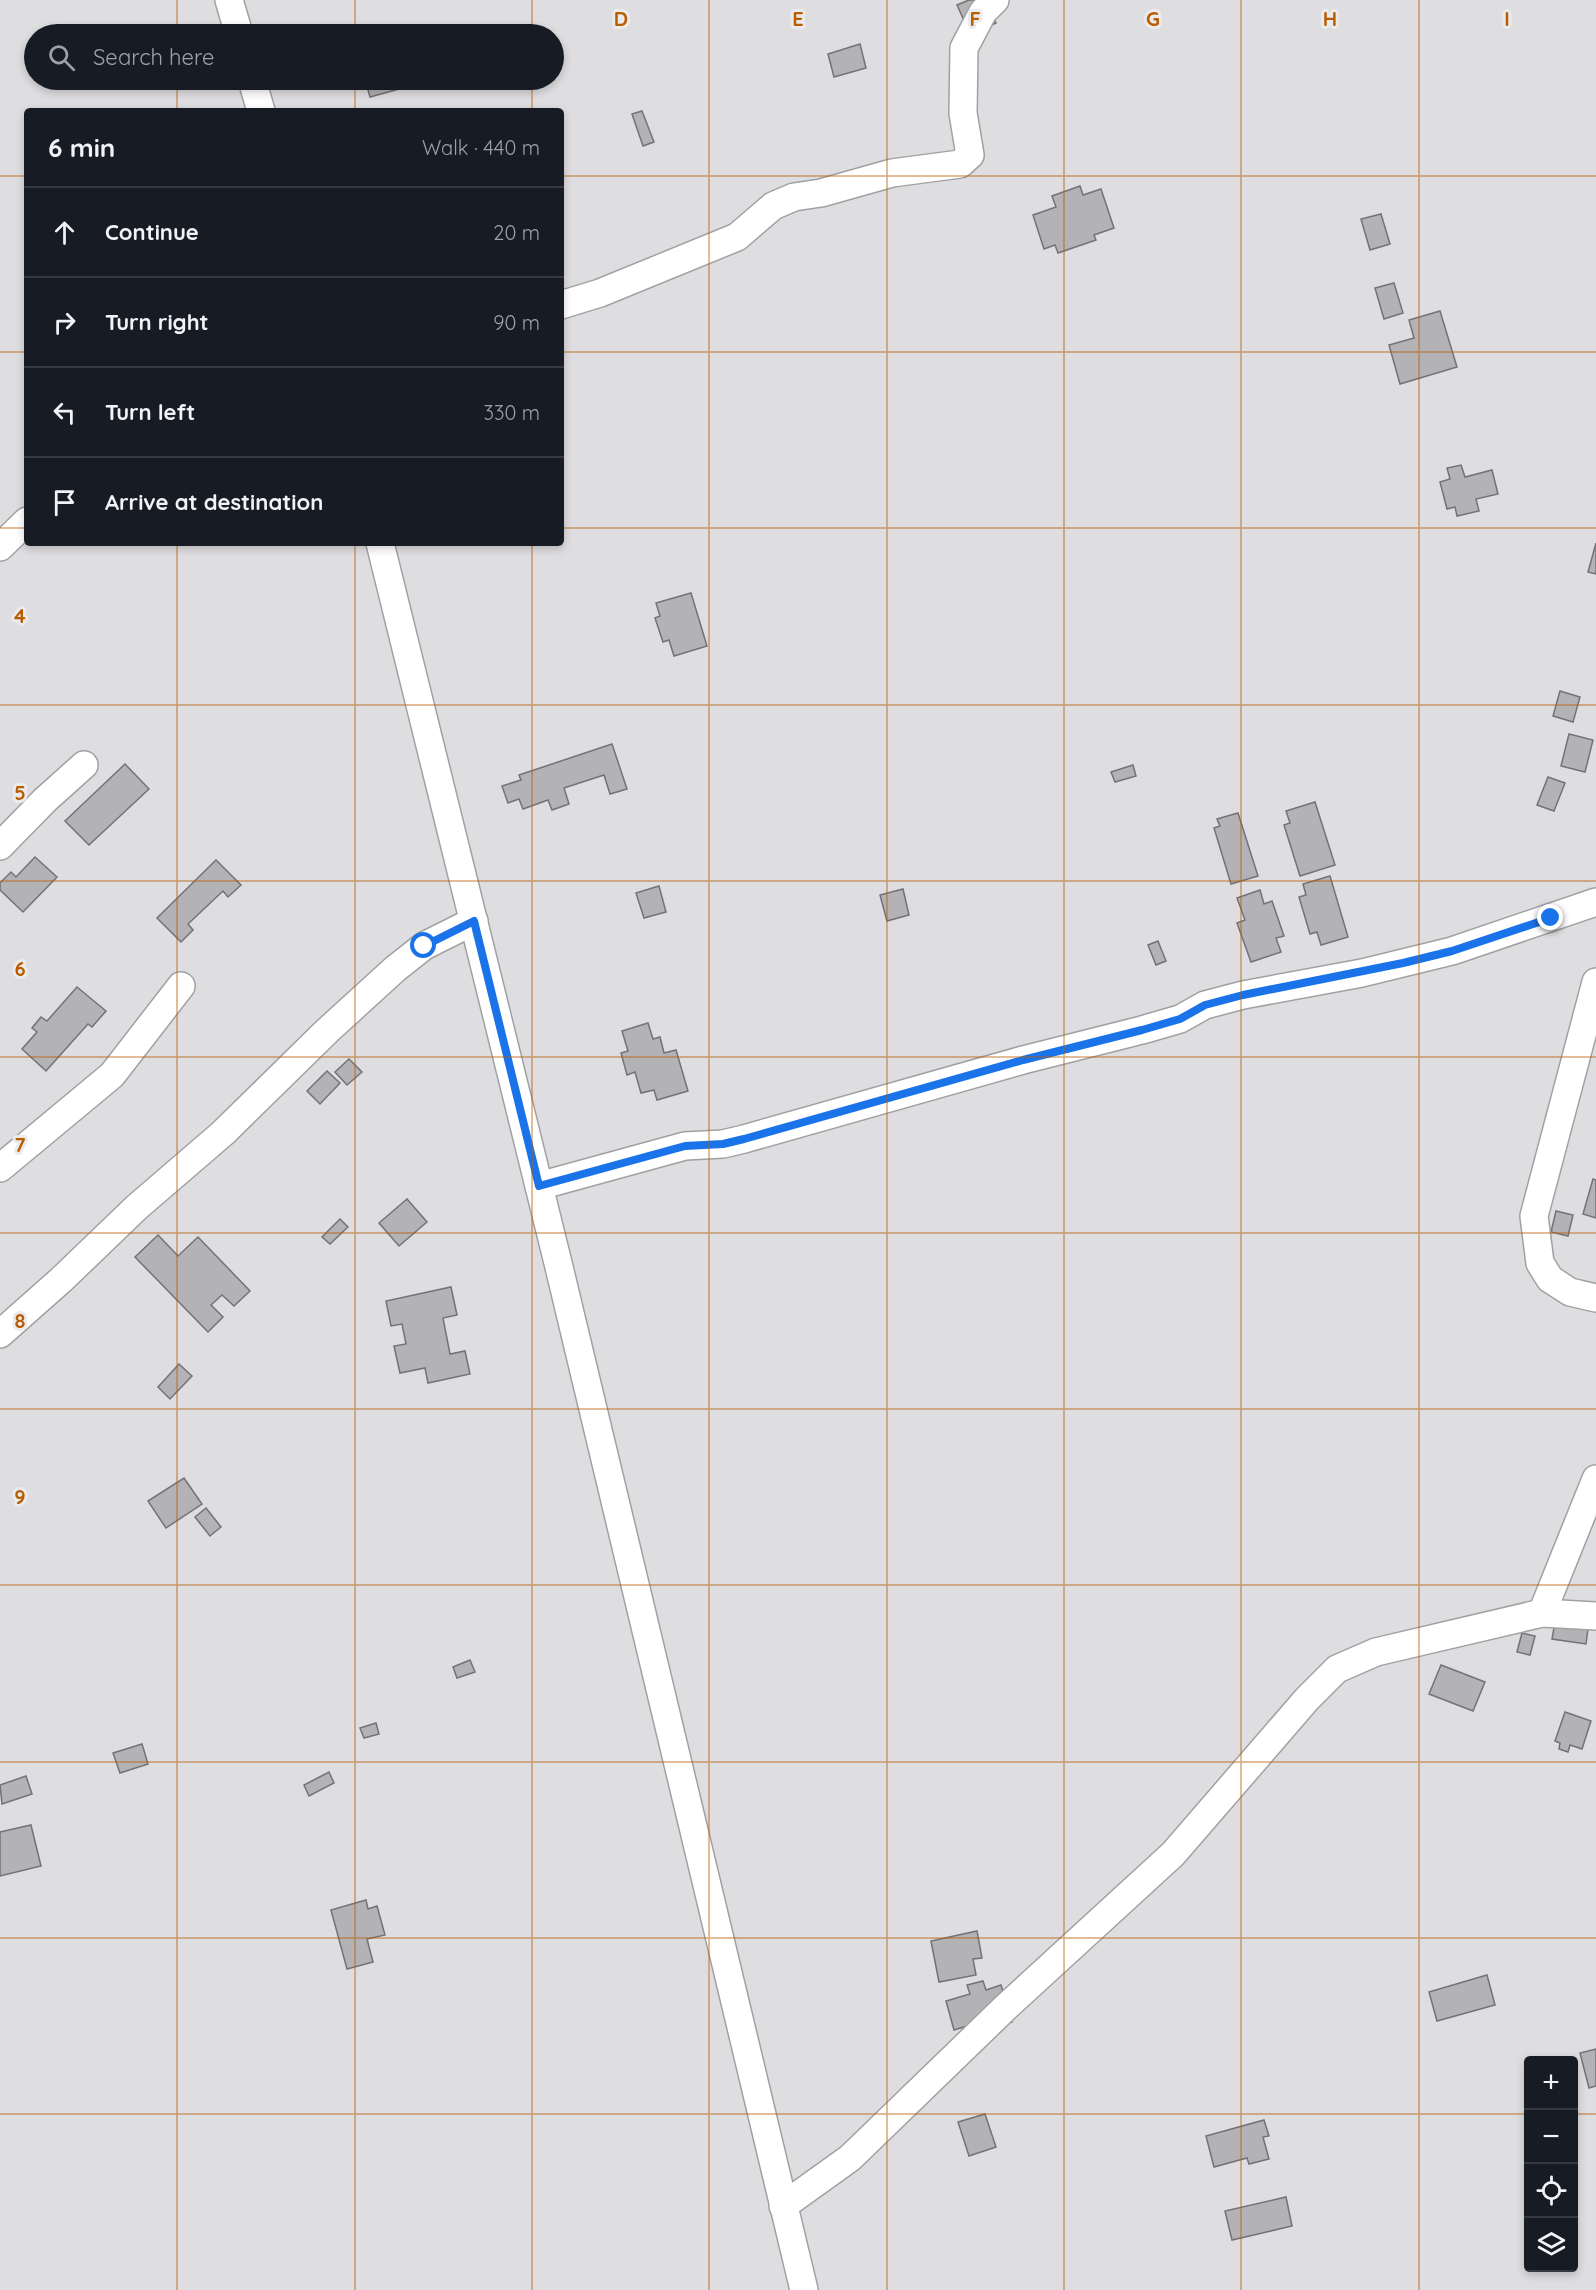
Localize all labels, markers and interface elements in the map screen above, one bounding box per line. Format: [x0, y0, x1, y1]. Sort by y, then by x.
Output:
text: D [614, 6, 628, 31]
text: E [792, 6, 804, 31]
text: F [969, 6, 981, 31]
text: G [1146, 6, 1160, 31]
text: H [1323, 6, 1337, 31]
text: I [1504, 6, 1510, 31]
search box [24, 24, 564, 90]
icon: search [45, 41, 78, 74]
text: Search here [93, 43, 214, 71]
text: 6 min [48, 131, 115, 164]
text: Walk · 440 m [422, 135, 540, 160]
icon: ahead [48, 216, 81, 249]
text: Continue [105, 218, 199, 246]
text: 20 m [493, 220, 540, 245]
icon: right [48, 306, 81, 339]
text: Turn right [105, 308, 209, 336]
text: 90 m [493, 310, 540, 335]
icon: left [48, 396, 81, 429]
text: Turn left [105, 398, 195, 426]
text: 330 m [483, 400, 540, 425]
icon: arrive [48, 486, 81, 519]
text: Arrive at destination [105, 488, 323, 516]
text: 4 [14, 603, 26, 628]
text: 5 [14, 780, 26, 805]
route end [1537, 904, 1563, 930]
route start [410, 932, 436, 958]
text: 6 [14, 956, 26, 981]
text: 7 [15, 1132, 26, 1157]
text: 8 [15, 1308, 26, 1333]
text: 9 [14, 1484, 26, 1509]
map controls [1524, 2056, 1578, 2272]
button: + [1524, 2056, 1578, 2110]
button: − [1524, 2110, 1578, 2164]
button: locate [1524, 2164, 1578, 2218]
button: layers [1524, 2218, 1578, 2272]

